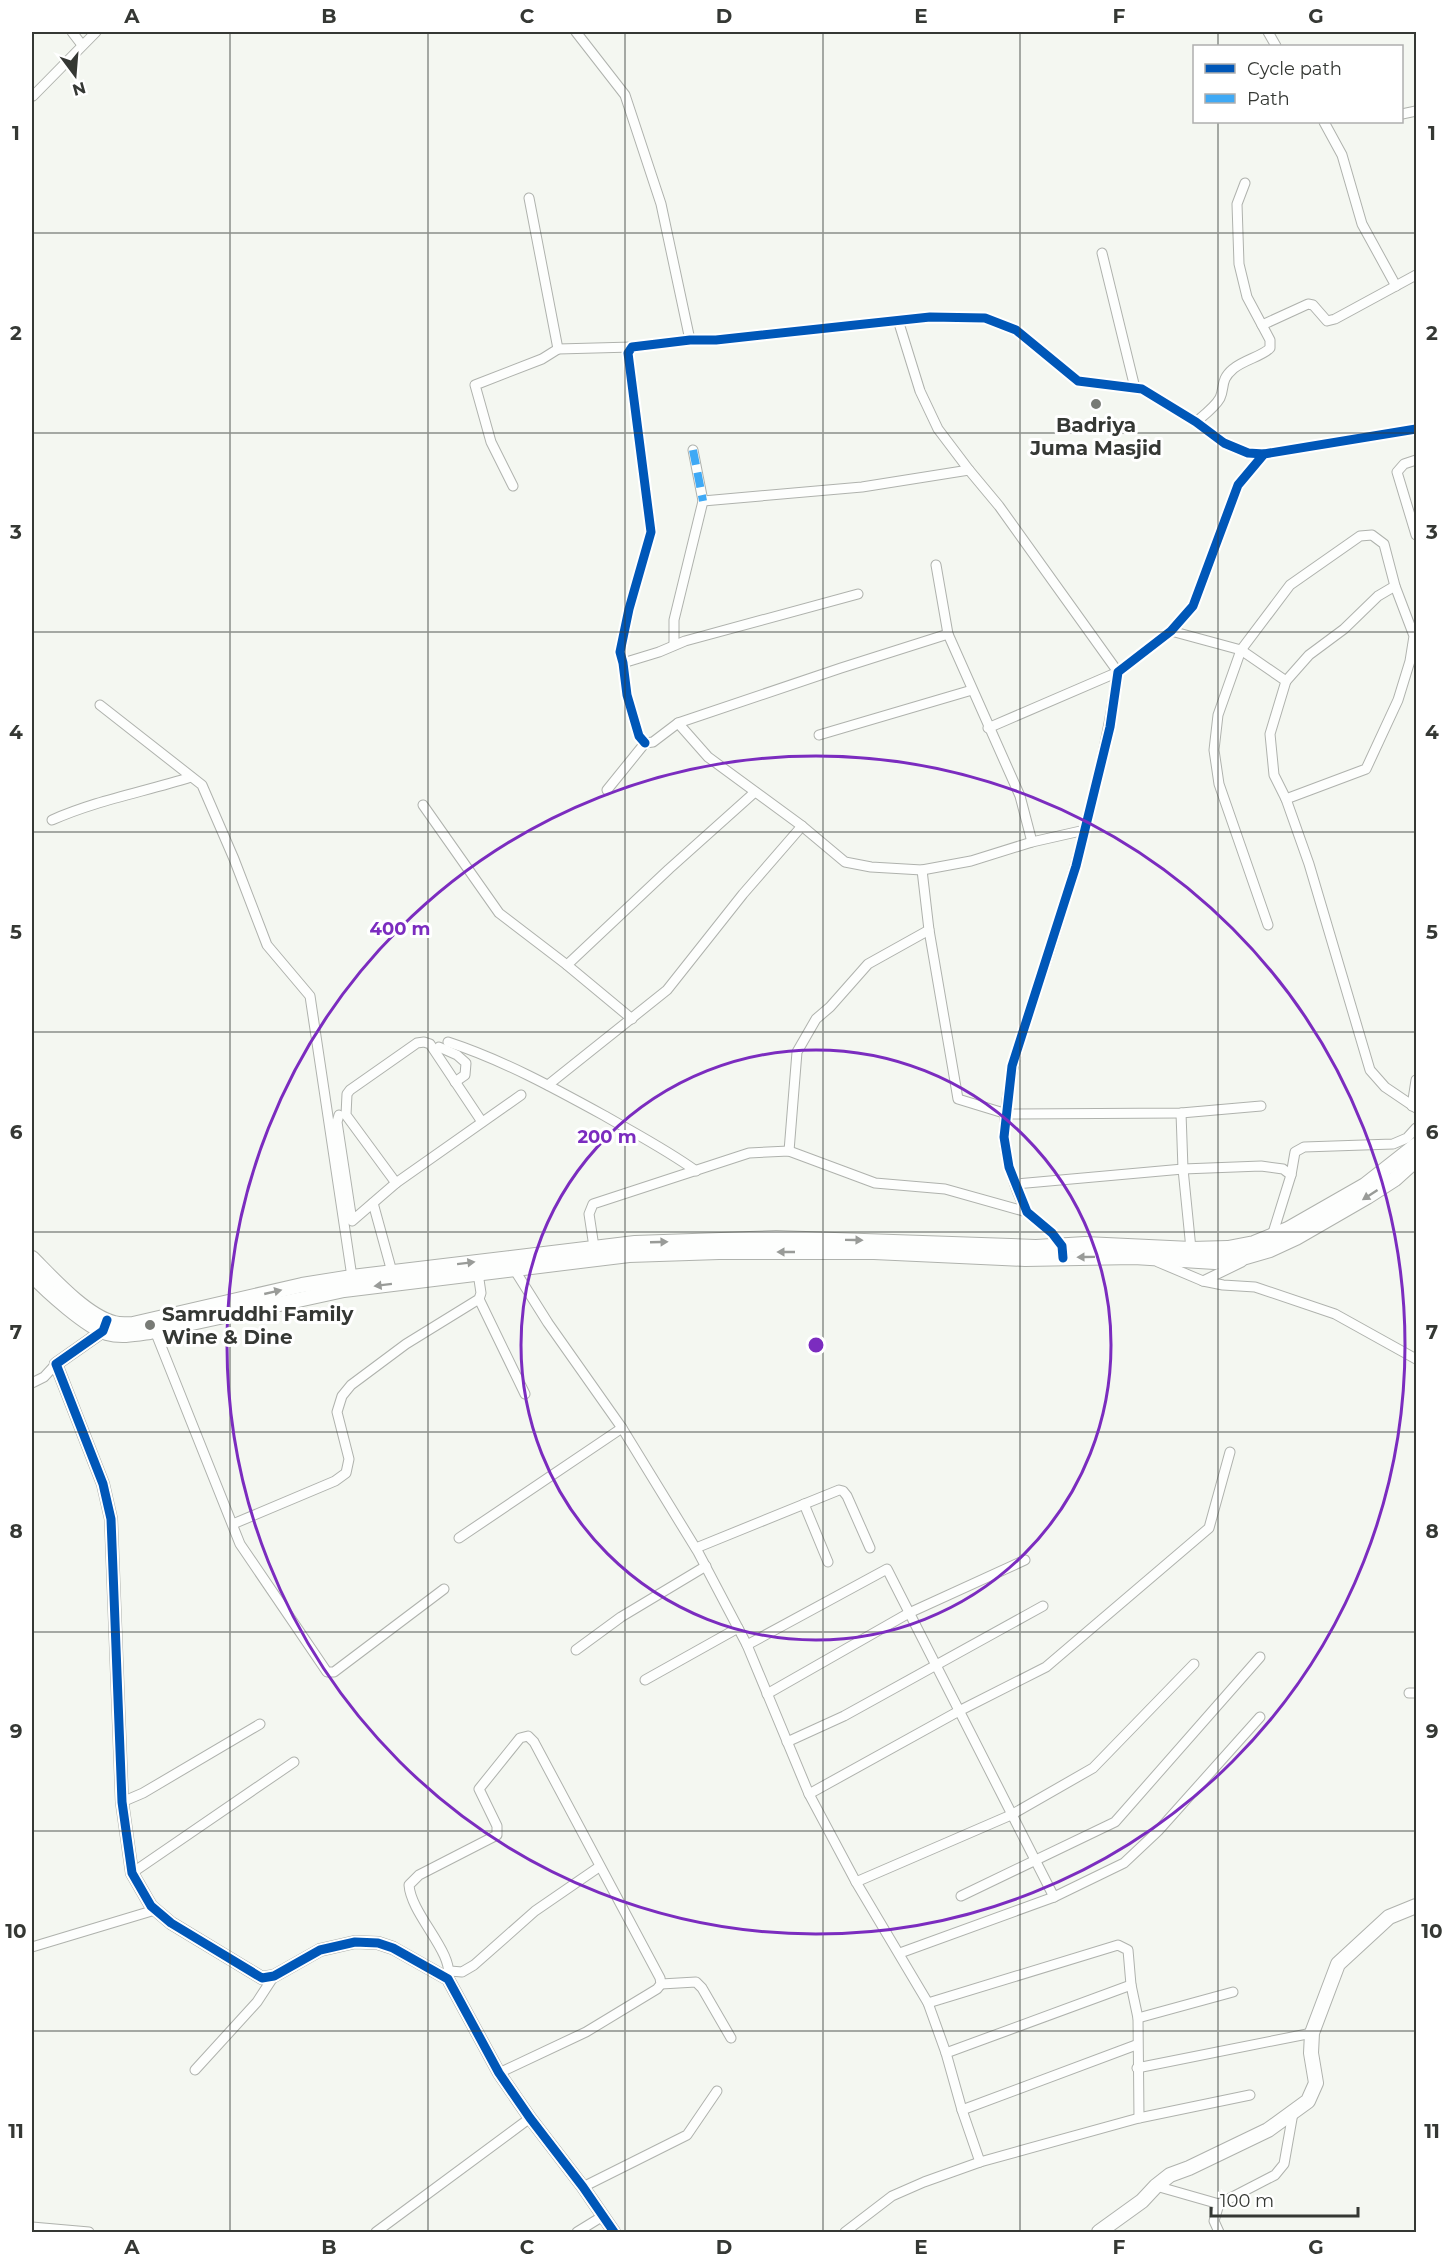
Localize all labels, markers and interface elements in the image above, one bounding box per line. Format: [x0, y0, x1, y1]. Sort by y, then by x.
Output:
text: A [123, 4, 140, 28]
text: B [321, 4, 337, 28]
text: C [520, 4, 535, 28]
text: D [716, 4, 732, 28]
text: E [914, 4, 928, 28]
text: F [1113, 4, 1126, 28]
text: G [1308, 4, 1324, 28]
north arrow [45, 45, 105, 105]
legend [1193, 45, 1403, 123]
text: Cycle path [1247, 58, 1342, 80]
text: N [70, 78, 88, 100]
text: Path [1247, 88, 1290, 110]
text: 1 [12, 121, 20, 145]
text: 1 [1428, 121, 1436, 145]
text: 2 [10, 321, 22, 345]
text: 2 [1426, 321, 1438, 345]
marker: Badriya Juma Masjid [1089, 397, 1103, 411]
place label: Badriya Juma Masjid [1029, 413, 1162, 460]
text: 3 [9, 520, 22, 544]
text: 3 [1425, 520, 1438, 544]
text: 4 [9, 720, 23, 744]
text: 4 [1425, 720, 1439, 744]
text: 400 m [370, 918, 430, 940]
text: 5 [10, 920, 22, 944]
text: 5 [1426, 920, 1438, 944]
text: 6 [10, 1120, 23, 1144]
text: 6 [1426, 1120, 1439, 1144]
text: 200 m [577, 1126, 637, 1148]
one-way arrow [1362, 1190, 1378, 1201]
one-way arrow [845, 1235, 864, 1245]
one-way arrow [650, 1237, 669, 1246]
one-way arrow [776, 1247, 795, 1257]
one-way arrow [1076, 1253, 1095, 1262]
one-way arrow [456, 1258, 475, 1268]
one-way arrow [373, 1280, 392, 1289]
one-way arrow [264, 1286, 282, 1296]
place label: Samruddhi Family Wine & Dine [162, 1302, 354, 1349]
marker: Samruddhi Family Wine & Dine [143, 1318, 157, 1332]
text: 7 [10, 1320, 22, 1344]
text: 7 [1426, 1320, 1438, 1344]
centre of rings [806, 1335, 826, 1355]
text: 8 [9, 1519, 23, 1543]
text: 8 [1425, 1519, 1439, 1543]
text: 9 [10, 1719, 22, 1743]
text: 9 [1426, 1719, 1438, 1743]
text: 10 [5, 1919, 27, 1943]
text: 10 [1421, 1919, 1443, 1943]
text: 11 [8, 2119, 24, 2143]
text: 11 [1424, 2119, 1440, 2143]
scale bar [1211, 2180, 1358, 2218]
text: 100 m [1220, 2190, 1274, 2212]
text: A [123, 2235, 140, 2259]
text: B [321, 2235, 337, 2259]
text: C [520, 2235, 535, 2259]
text: D [716, 2235, 732, 2259]
text: E [914, 2235, 928, 2259]
text: F [1113, 2235, 1126, 2259]
text: G [1308, 2235, 1324, 2259]

